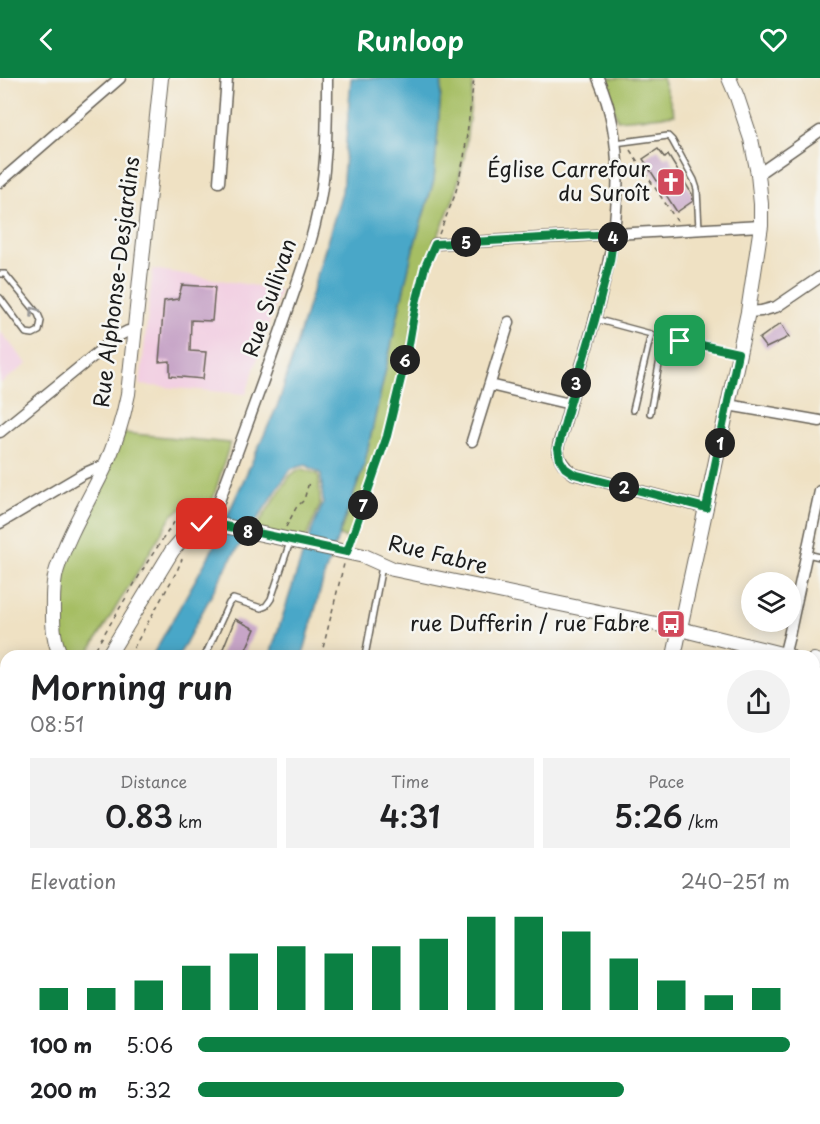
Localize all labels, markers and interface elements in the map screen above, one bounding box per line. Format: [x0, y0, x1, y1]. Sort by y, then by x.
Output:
text: Runloop [356, 19, 464, 60]
icon: back [30, 23, 63, 56]
icon: heart [757, 23, 790, 56]
place label: Église Carrefour du Suroît [487, 152, 650, 208]
street label: Rue Alphonse-Desjardins [84, 154, 146, 409]
church icon: Église Carrefour du Suroît [655, 166, 687, 198]
pin: 4 [598, 222, 628, 252]
text: 4 [608, 225, 618, 249]
pin: 5 [451, 227, 481, 257]
text: 5 [461, 230, 471, 254]
street label: Rue Sullivan [233, 234, 303, 361]
one-way arrow [30, 306, 41, 317]
pin [654, 315, 705, 366]
icon: arrive [663, 324, 696, 357]
pin: 6 [390, 345, 420, 375]
text: 6 [399, 348, 411, 372]
pin: 3 [561, 368, 591, 398]
text: 3 [571, 371, 581, 395]
pin: 1 [705, 428, 735, 458]
text: 1 [716, 431, 724, 455]
pin: 2 [609, 472, 639, 502]
text: 2 [618, 475, 630, 499]
pin: 7 [348, 490, 378, 520]
text: 7 [358, 493, 368, 517]
pin [176, 498, 227, 549]
icon: check [185, 507, 218, 540]
pin: 8 [233, 516, 263, 546]
text: 8 [243, 519, 253, 543]
street label: Rue Fabre [385, 525, 492, 581]
map controls [741, 572, 801, 632]
button: layers [741, 572, 801, 632]
place label: rue Dufferin / rue Fabre [410, 606, 650, 638]
bus stop icon: rue Dufferin / rue Fabre [655, 608, 687, 640]
text: Morning run [30, 661, 233, 711]
button: share [727, 670, 790, 733]
text: 08:51 [30, 709, 84, 739]
text: Distance [120, 769, 187, 793]
text: Time [391, 769, 429, 793]
text: Pace [648, 769, 684, 793]
text: 0.83 [105, 793, 173, 838]
text: 4:31 [379, 793, 441, 838]
text: 5:26 [614, 793, 683, 838]
text: km [173, 809, 202, 833]
text: /km [683, 809, 719, 833]
text: Elevation [30, 866, 116, 896]
text: 240–251 m [681, 866, 790, 896]
text: 100 m [30, 1030, 92, 1060]
text: 5:06 [126, 1030, 173, 1060]
text: 200 m [30, 1075, 97, 1105]
text: 5:32 [126, 1075, 171, 1105]

